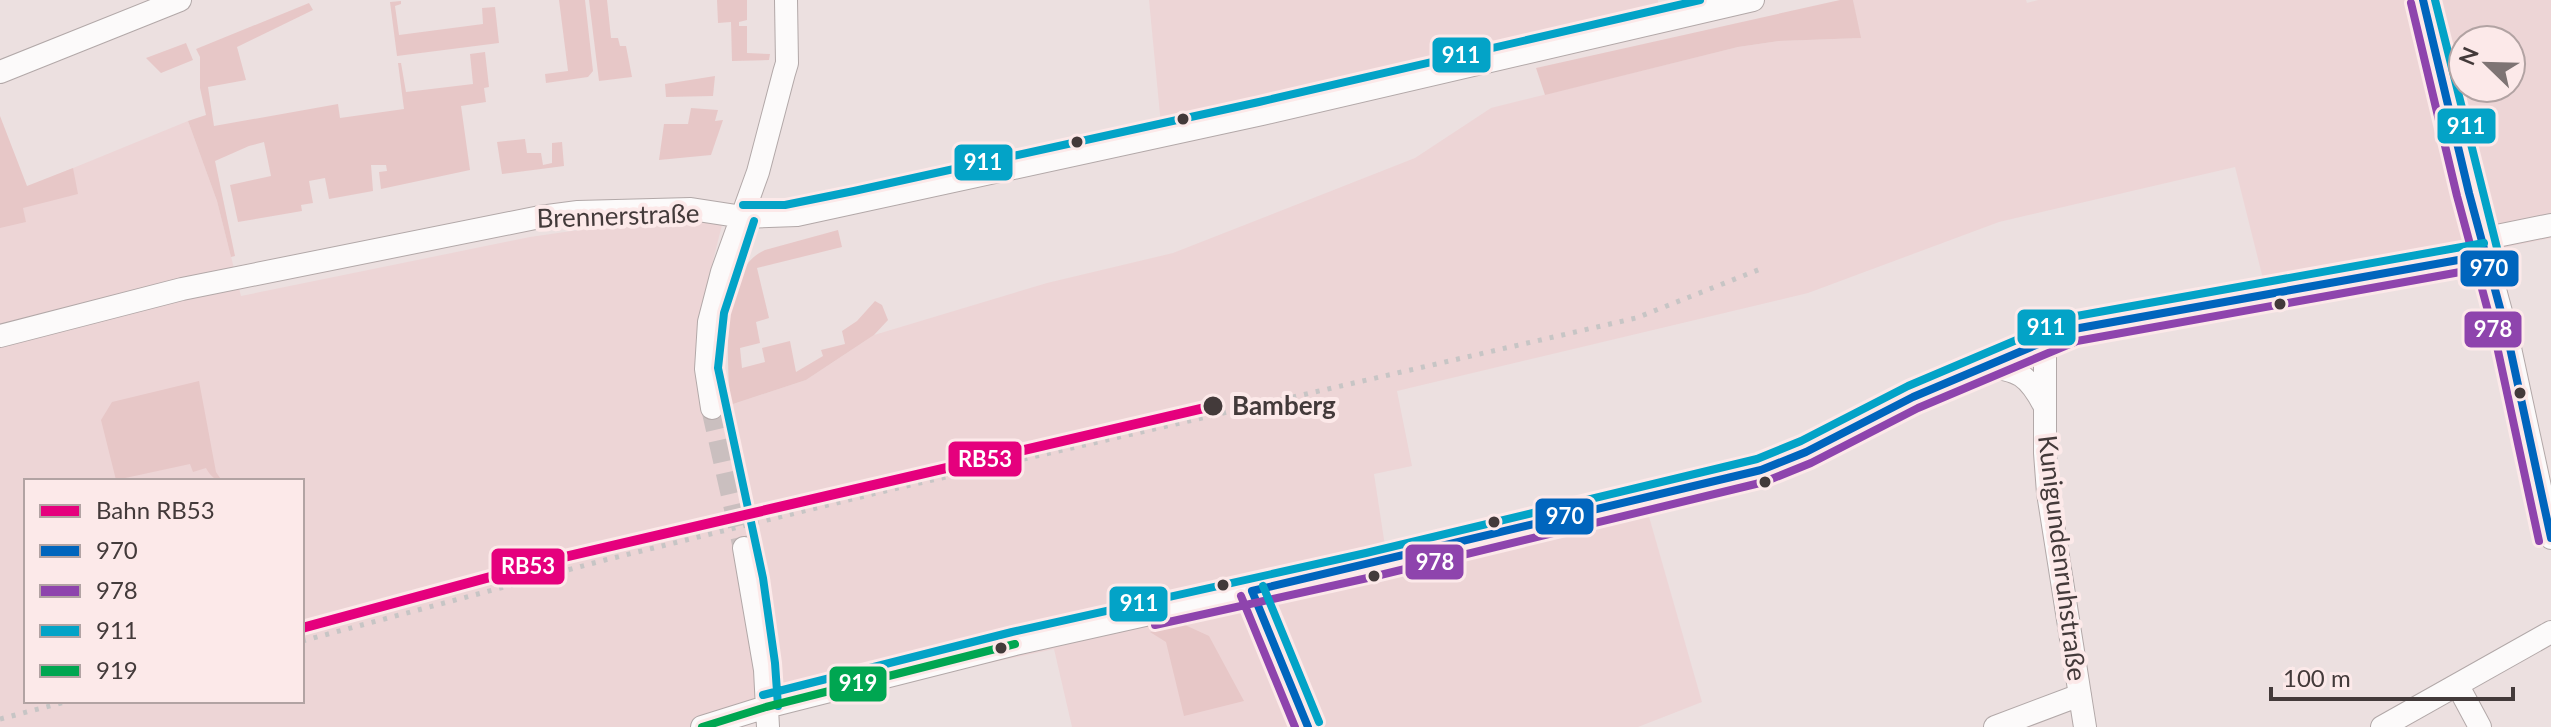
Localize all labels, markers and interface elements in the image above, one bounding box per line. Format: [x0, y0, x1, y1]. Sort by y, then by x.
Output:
north arrow [2447, 24, 2527, 104]
line badge: 911 [1431, 36, 1492, 74]
text: 911 [1442, 41, 1480, 68]
text: N [2452, 43, 2484, 69]
line badge: 911 [2436, 107, 2497, 145]
unlabelled marker [1175, 111, 1191, 127]
text: 911 [2447, 112, 2485, 139]
unlabelled marker [1069, 134, 1085, 150]
line badge: 911 [953, 143, 1014, 182]
text: 911 [964, 148, 1002, 175]
street label: Brennerstraße [536, 196, 700, 234]
line badge: 970 [2459, 249, 2520, 288]
text: 970 [2470, 254, 2508, 281]
unlabelled marker [2272, 296, 2288, 312]
line badge: 911 [2016, 308, 2077, 347]
line badge: 978 [2463, 310, 2523, 349]
text: 911 [2027, 313, 2065, 340]
text: 978 [2474, 315, 2512, 342]
unlabelled marker [2512, 385, 2528, 401]
place label: Bamberg [1232, 389, 1336, 421]
marker: Bamberg [1201, 394, 1225, 418]
street label: Kunigundenruhstraße [2032, 433, 2094, 682]
line badge: RB53 [947, 440, 1023, 478]
text: RB53 [958, 445, 1012, 472]
unlabelled marker [1757, 474, 1773, 490]
legend [24, 479, 304, 703]
text: Bahn RB53 [96, 495, 215, 524]
line badge: 970 [1534, 497, 1595, 536]
text: 970 [1546, 502, 1584, 529]
unlabelled marker [1486, 514, 1502, 530]
text: 970 [96, 535, 138, 564]
line badge: 978 [1404, 543, 1465, 581]
line badge: RB53 [490, 547, 566, 586]
text: 978 [1416, 548, 1454, 575]
text: RB53 [501, 552, 555, 579]
unlabelled marker [1366, 568, 1382, 584]
text: 978 [96, 575, 138, 604]
unlabelled marker [1215, 577, 1231, 593]
line badge: 911 [1108, 585, 1169, 623]
text: 911 [1120, 589, 1158, 616]
text: 911 [96, 615, 138, 644]
unlabelled marker [993, 640, 1009, 656]
scale bar [2271, 651, 2513, 701]
text: 919 [96, 655, 138, 684]
text: 100 m [2283, 663, 2351, 692]
line badge: 919 [828, 665, 888, 703]
text: 919 [839, 669, 877, 696]

